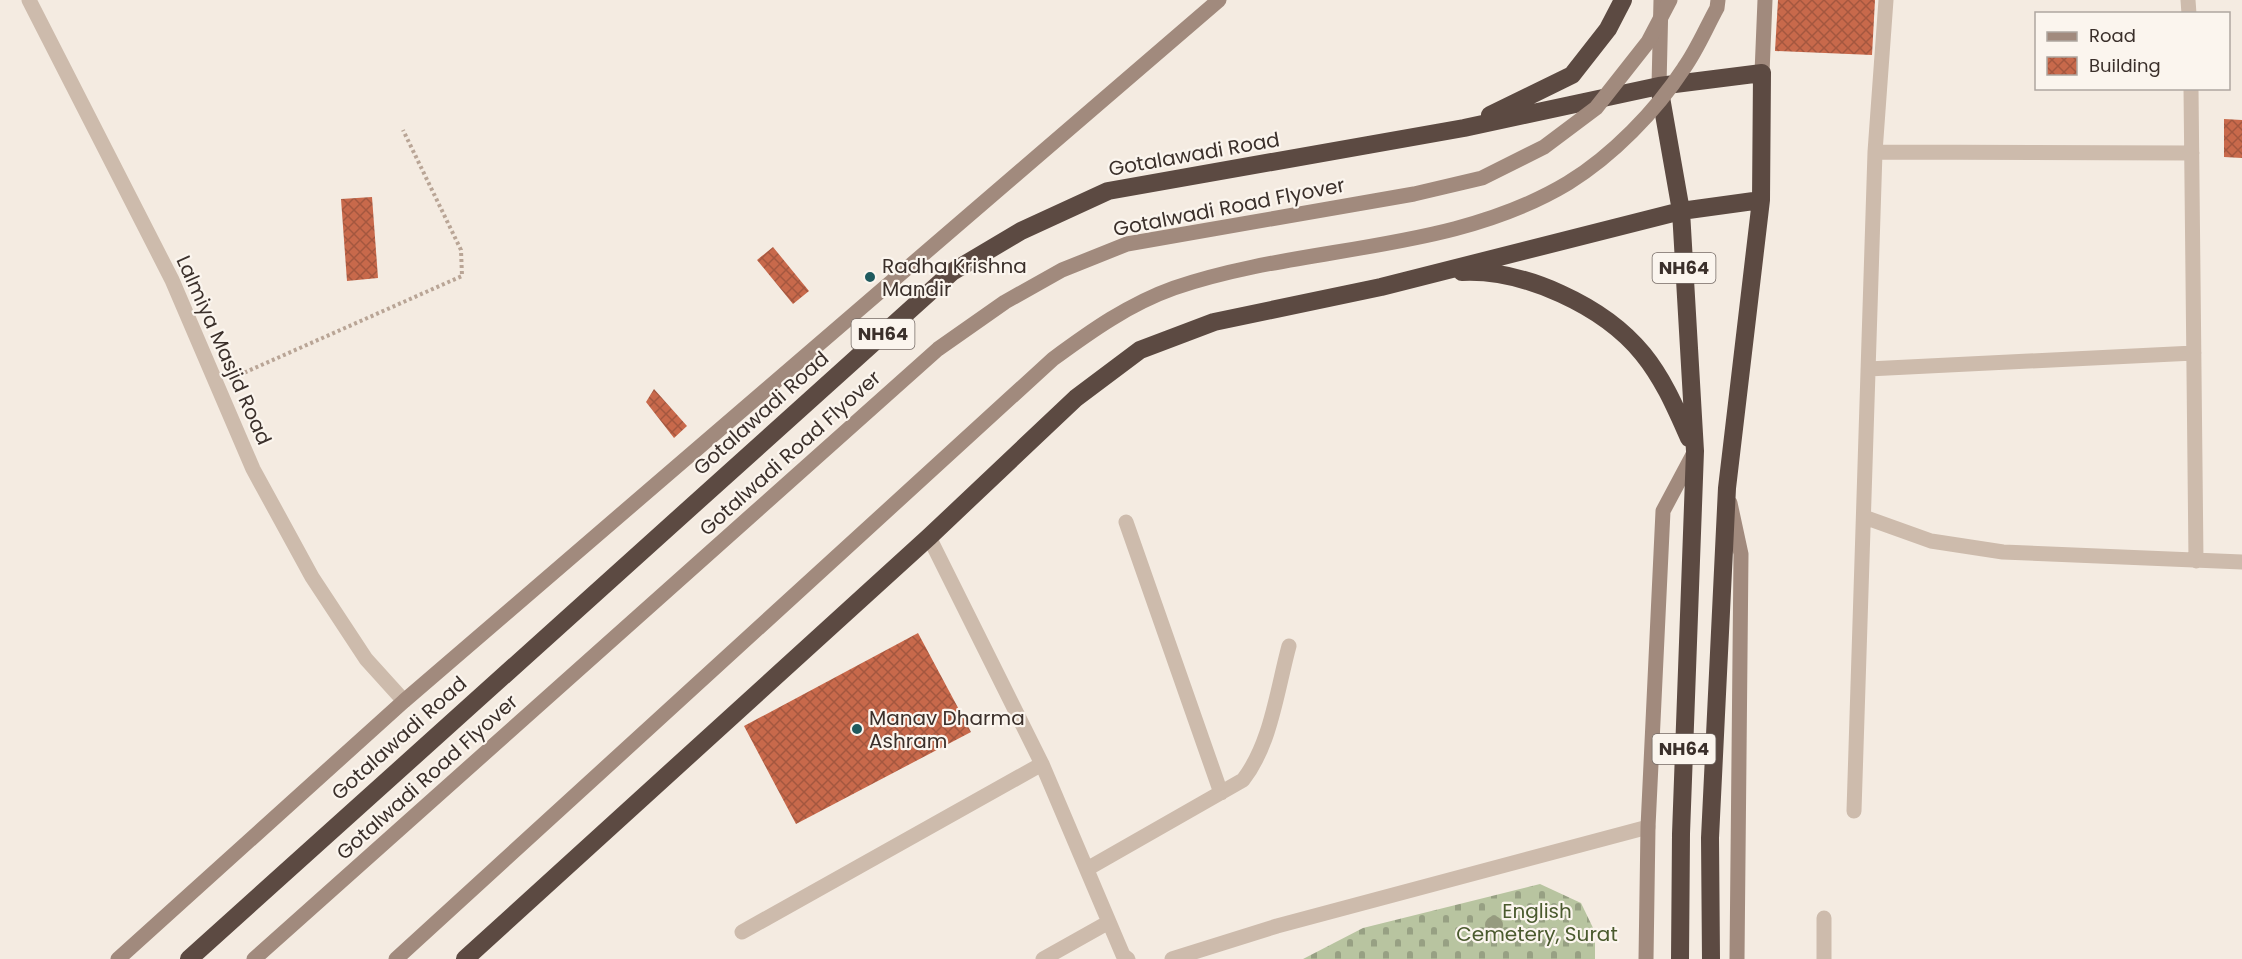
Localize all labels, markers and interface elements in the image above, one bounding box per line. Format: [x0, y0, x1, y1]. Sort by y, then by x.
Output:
legend [2035, 12, 2230, 90]
text: Road [2089, 23, 2136, 48]
text: Building [2089, 53, 2161, 78]
street label: Gotalawadi Road [1106, 125, 1282, 183]
street label: Gotalwadi Road Flyover [1111, 171, 1347, 243]
street label: Lalmiya Masjid Road [170, 251, 278, 449]
place label: Radha Krishna Mandir [882, 252, 1027, 303]
road number: NH64 [1652, 253, 1716, 283]
marker: Radha Krishna Mandir [863, 270, 877, 284]
road number: NH64 [852, 319, 914, 349]
street label: Gotalawadi Road [687, 345, 835, 481]
street label: Gotalwadi Road Flyover [693, 364, 887, 542]
street label: Gotalawadi Road [325, 670, 473, 806]
street label: Gotalwadi Road Flyover [330, 688, 524, 866]
place label: Manav Dharma Ashram [869, 704, 1025, 755]
marker: Manav Dharma Ashram [850, 722, 864, 736]
road number: NH64 [1652, 734, 1716, 764]
park label: English Cemetery, Surat [1456, 897, 1618, 948]

